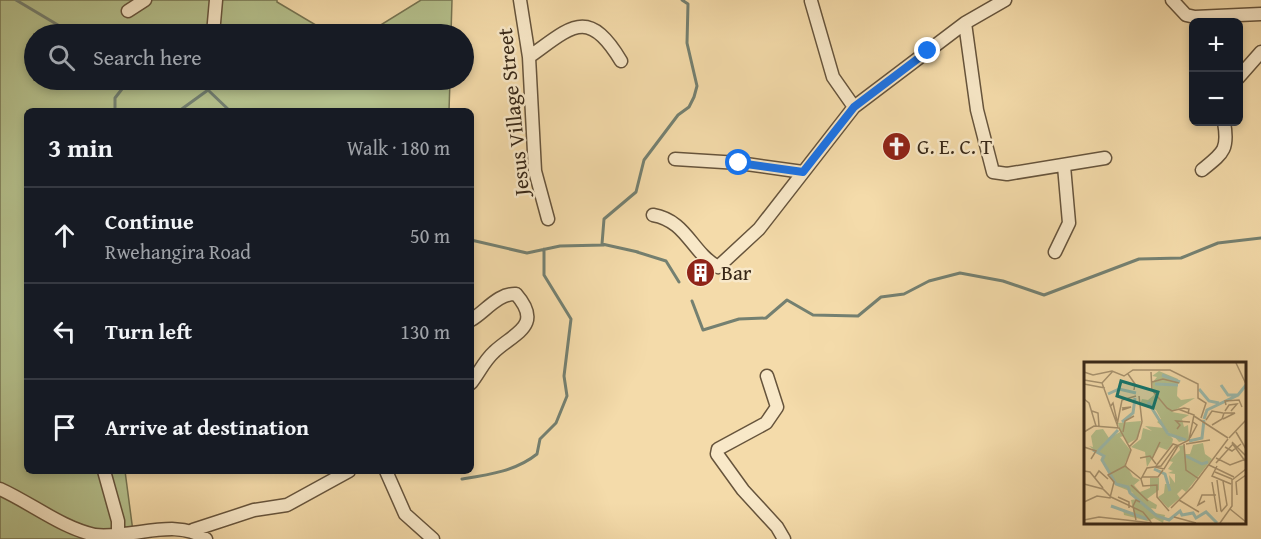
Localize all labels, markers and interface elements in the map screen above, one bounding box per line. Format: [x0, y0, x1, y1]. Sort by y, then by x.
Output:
map controls [1189, 18, 1243, 126]
button: + [1189, 18, 1243, 72]
search box [24, 24, 474, 90]
street label: Jesus Village Street [489, 26, 538, 200]
route end [914, 37, 940, 63]
icon: search [45, 41, 78, 74]
text: Search here [93, 41, 202, 73]
button: − [1189, 72, 1243, 126]
text: 3 min [48, 128, 113, 167]
church icon: G. E. C. T [880, 130, 912, 162]
place label: G. E. C. T [917, 131, 993, 162]
text: Walk · 180 m [347, 133, 450, 162]
route start [725, 149, 751, 175]
text: Continue [105, 205, 194, 237]
icon: ahead [48, 219, 81, 252]
text: 50 m [410, 221, 450, 250]
text: Rwehangira Road [105, 237, 251, 266]
building icon: Bar [684, 256, 716, 288]
place label: Bar [721, 257, 752, 288]
icon: left [48, 315, 81, 348]
text: Turn left [105, 315, 192, 347]
text: 130 m [400, 317, 450, 346]
inset map [1084, 362, 1246, 524]
icon: arrive [48, 411, 81, 444]
text: Arrive at destination [105, 411, 309, 443]

